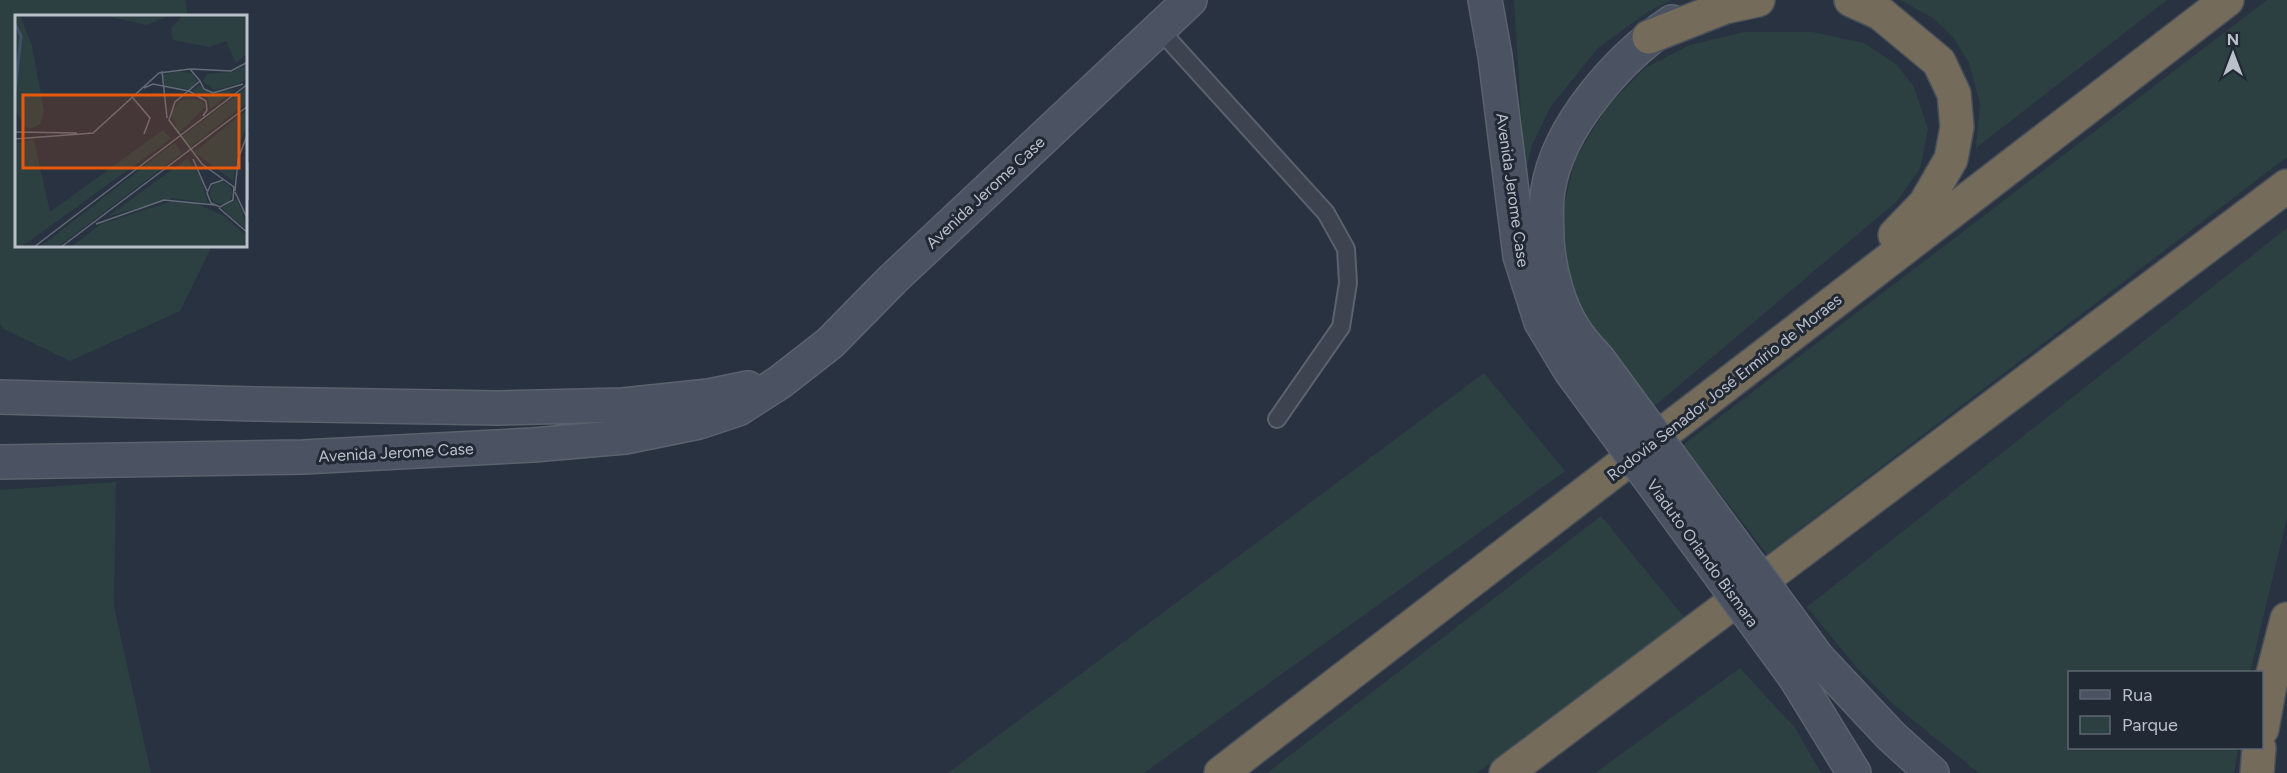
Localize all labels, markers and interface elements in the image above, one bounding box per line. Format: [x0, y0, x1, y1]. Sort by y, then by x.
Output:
inset map [15, 15, 248, 248]
north arrow [2203, 24, 2263, 84]
text: N [2227, 30, 2239, 49]
street label: Avenida Jerome Case [1492, 112, 1533, 269]
street label: Avenida Jerome Case [922, 132, 1049, 252]
street label: Rodovia Senador José Ermírio de Moraes [1603, 290, 1845, 485]
street label: Avenida Jerome Case [318, 439, 474, 466]
street label: Viaduto Orlando Bismara [1643, 476, 1763, 631]
legend [2068, 671, 2263, 749]
text: Rua [2122, 684, 2153, 706]
text: Parque [2122, 714, 2178, 736]

